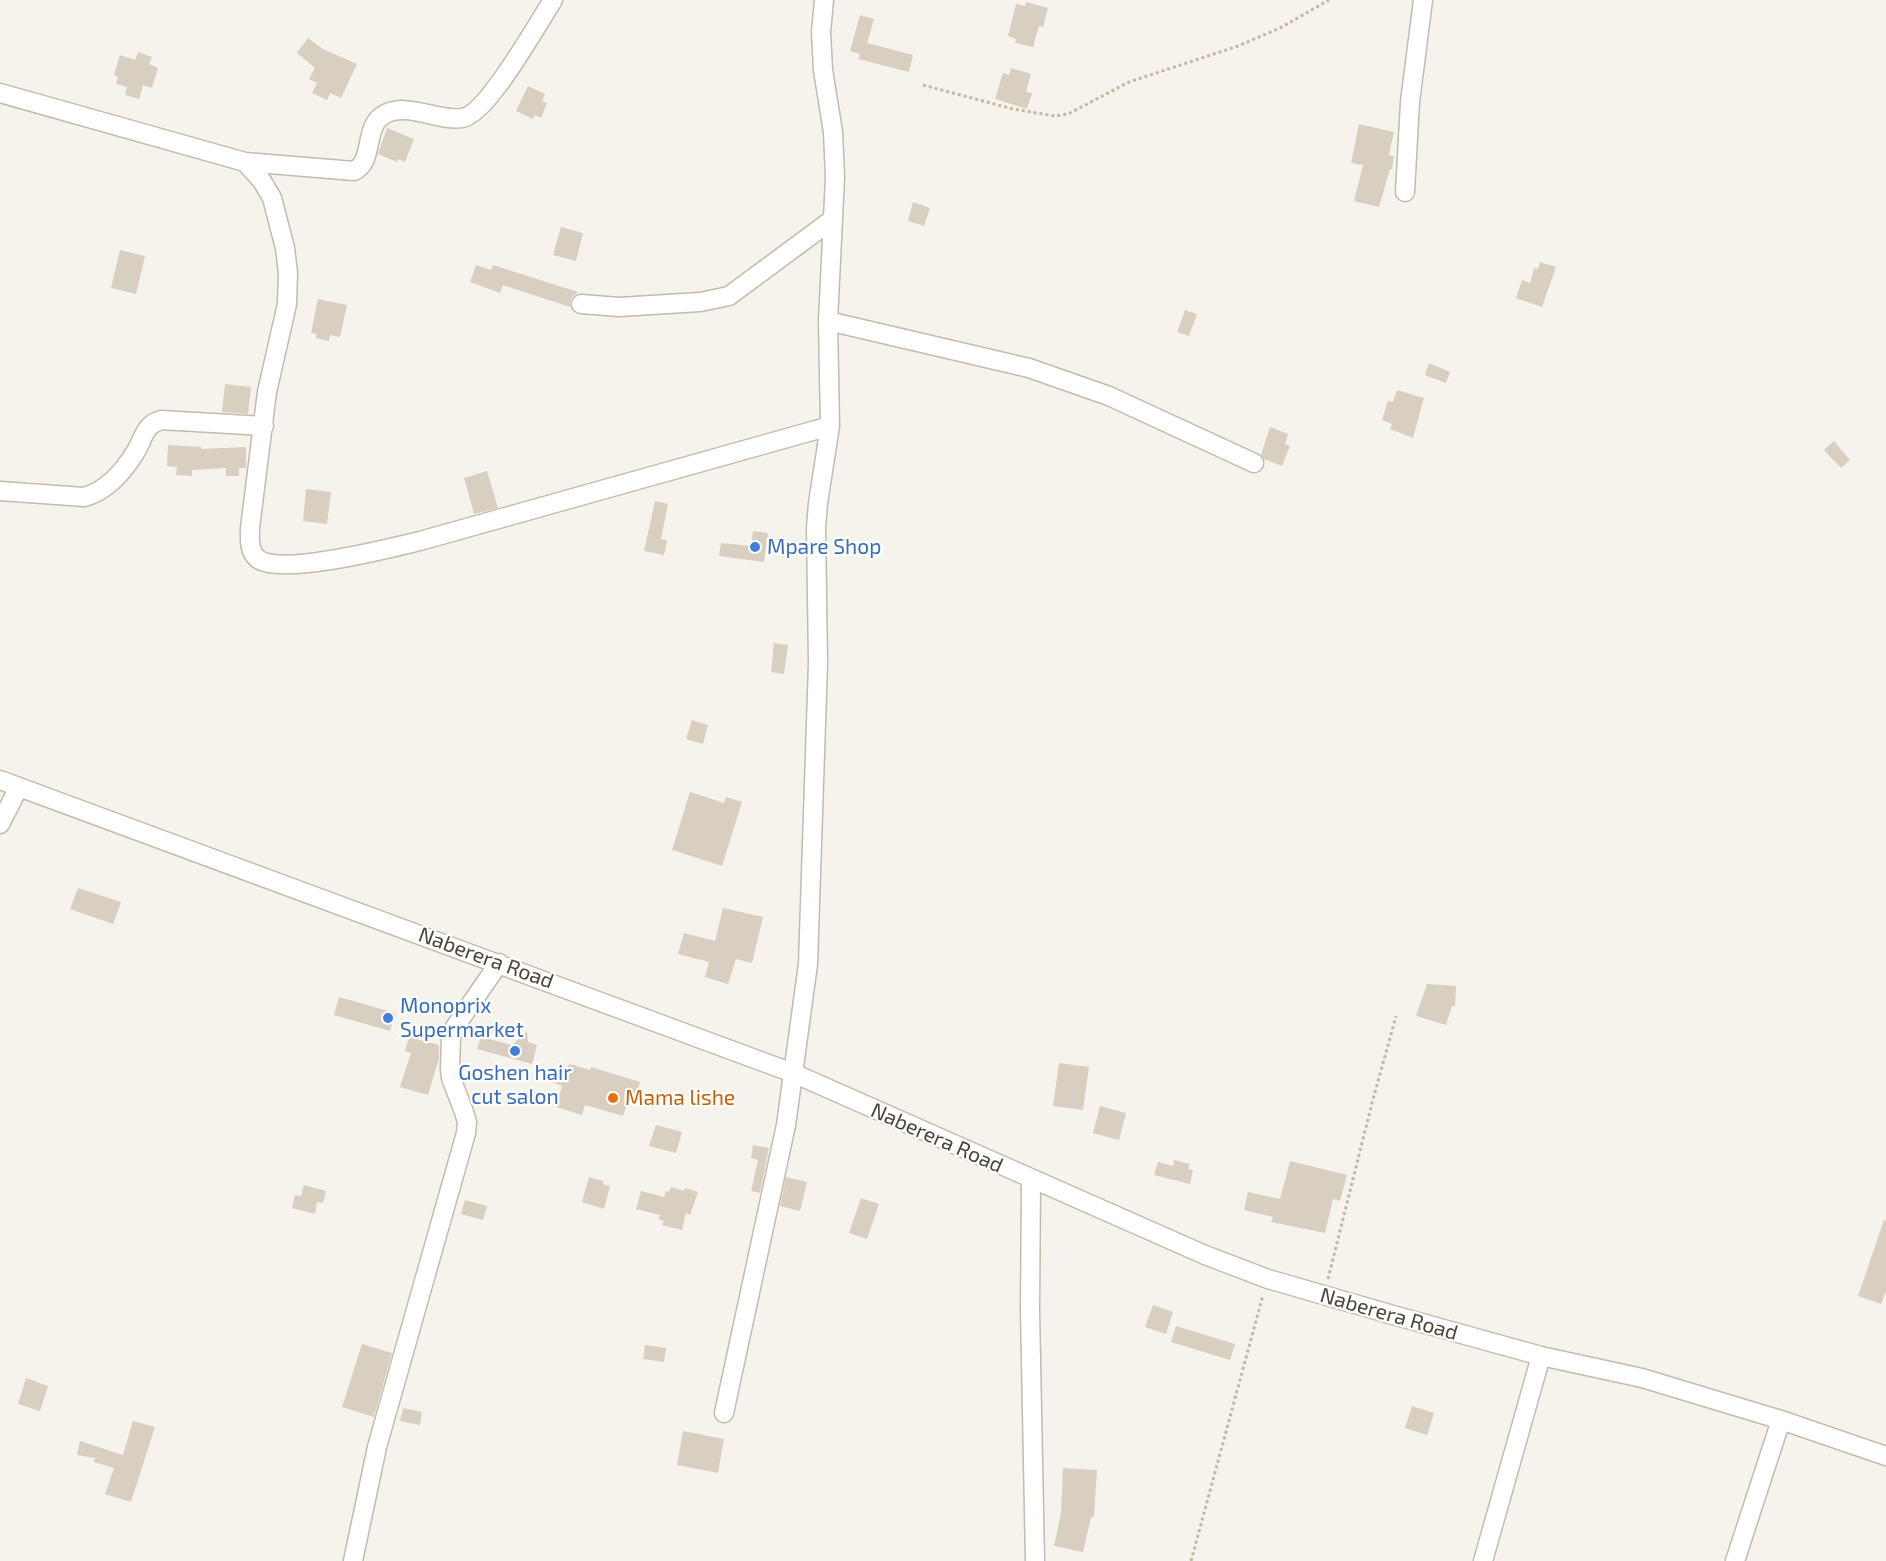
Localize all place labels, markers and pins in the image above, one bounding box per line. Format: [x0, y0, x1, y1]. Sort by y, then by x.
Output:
place label: Mpare Shop [767, 534, 881, 560]
marker: Mpare Shop [748, 540, 762, 554]
place label: Monoprix Supermarket [400, 993, 524, 1043]
marker: Monoprix Supermarket [381, 1011, 395, 1025]
marker: Goshen hair cut salon [508, 1044, 522, 1058]
place label: Goshen hair cut salon [458, 1060, 572, 1110]
place label: Mama lishe [625, 1085, 735, 1111]
marker: Mama lishe [606, 1091, 620, 1105]

